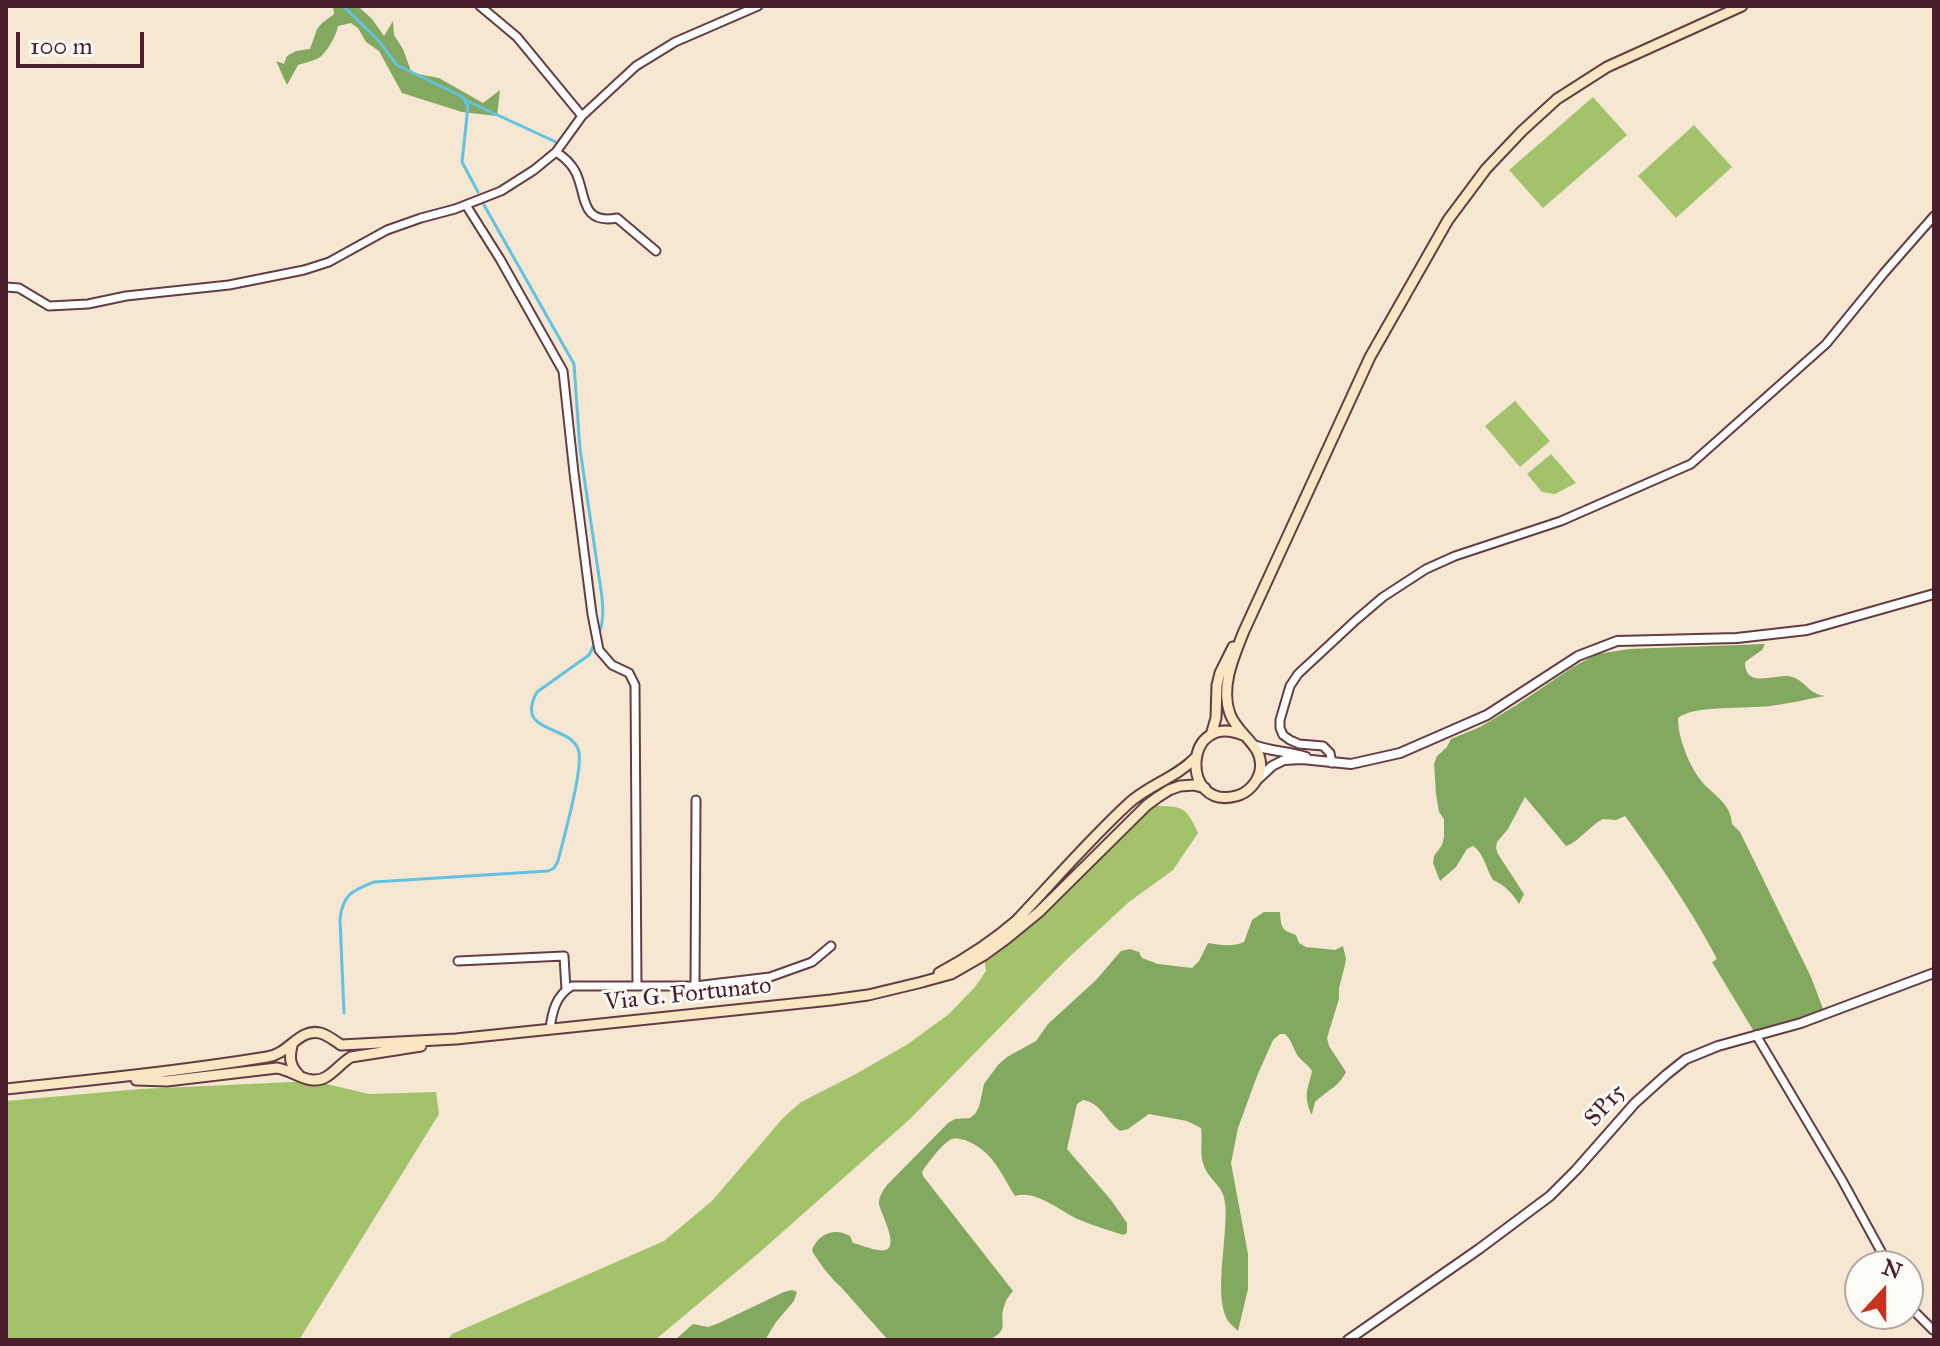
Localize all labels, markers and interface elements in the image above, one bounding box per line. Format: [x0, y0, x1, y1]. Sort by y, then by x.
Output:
scale bar [20, 16, 148, 66]
text: 100 m [30, 31, 93, 61]
street label: Via G. Fortunato [603, 972, 773, 1018]
street label: SP15 [1579, 1079, 1633, 1133]
north arrow [1844, 1250, 1924, 1330]
text: N [1879, 1253, 1906, 1285]

